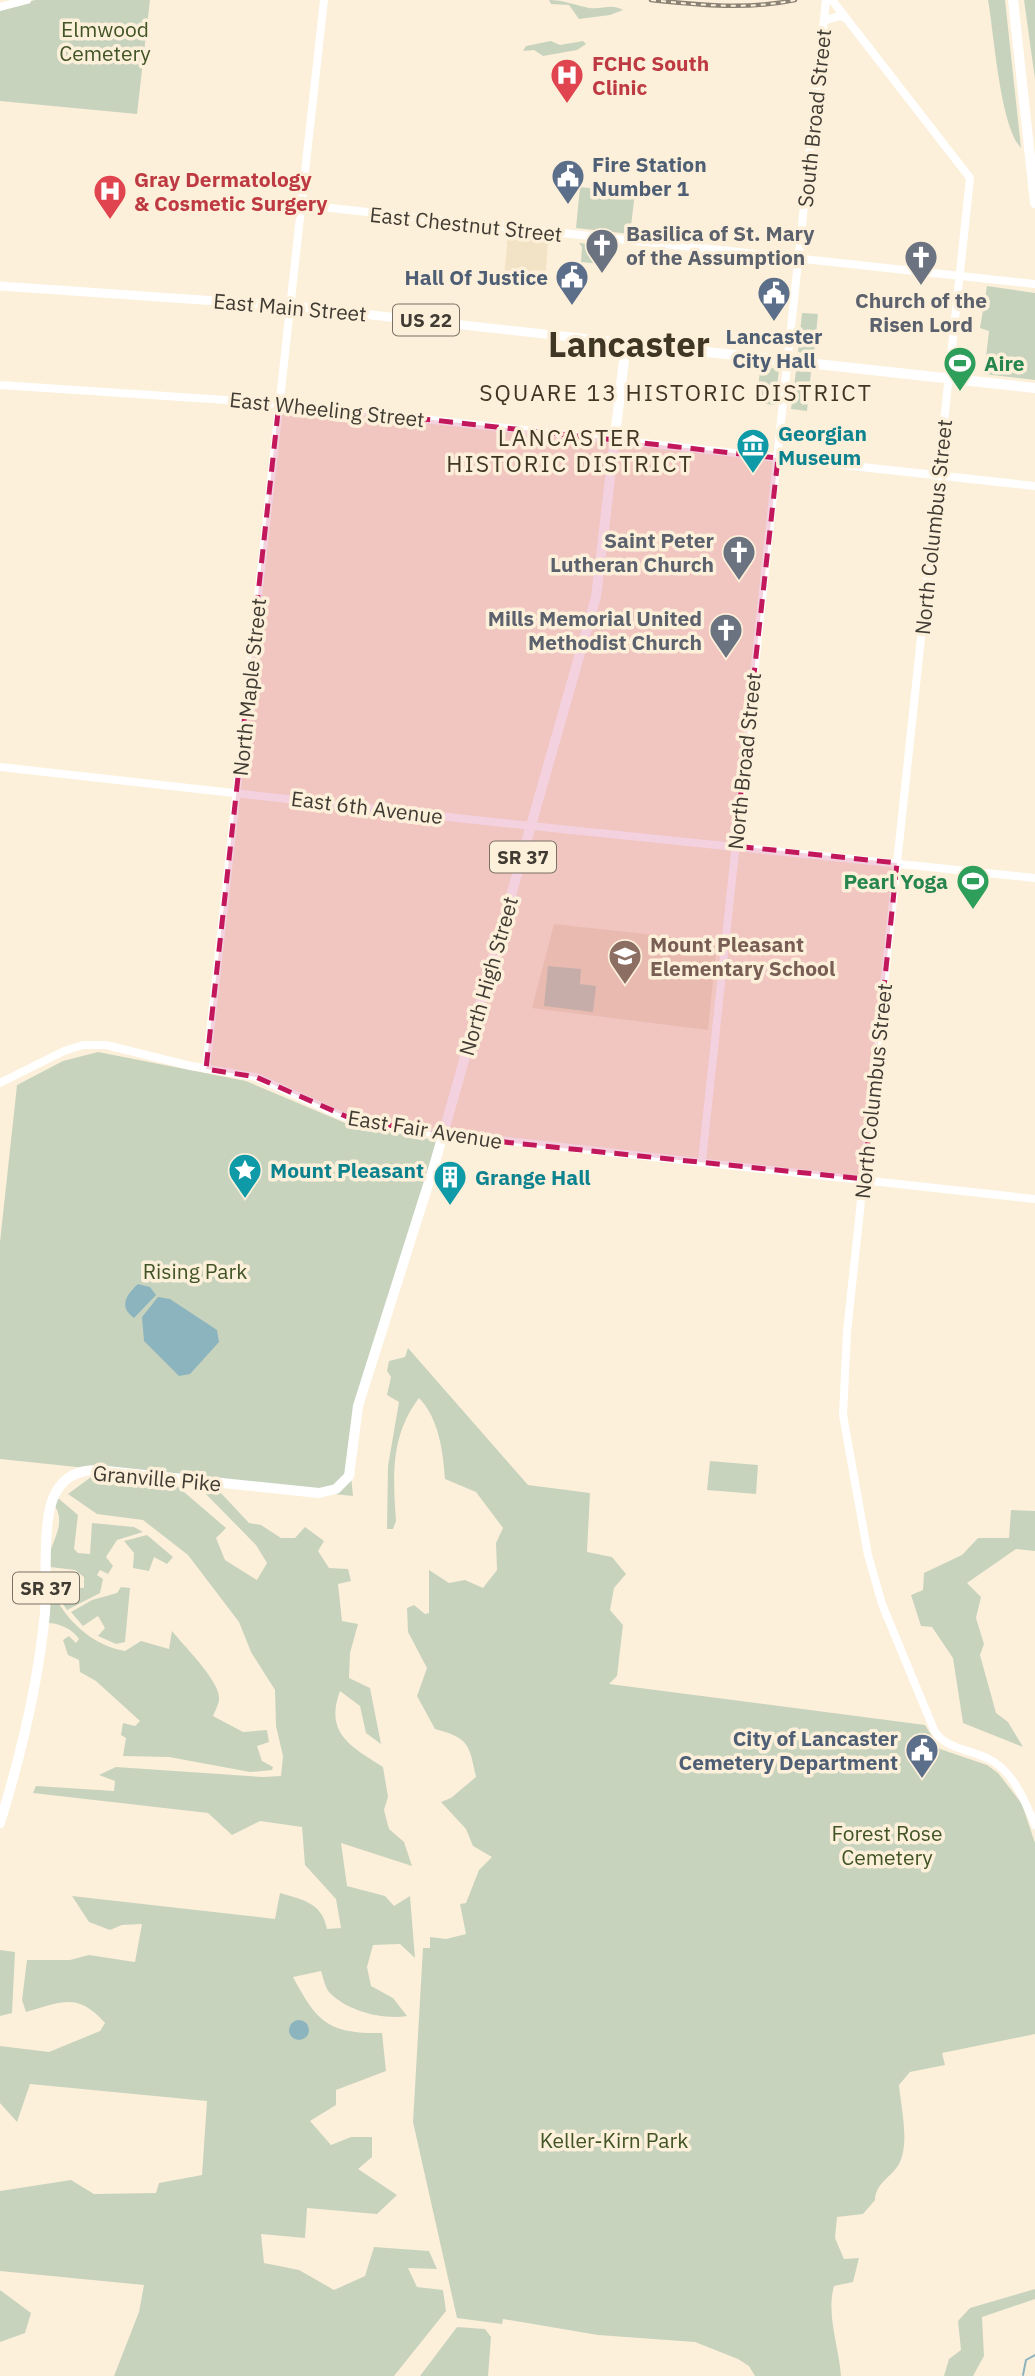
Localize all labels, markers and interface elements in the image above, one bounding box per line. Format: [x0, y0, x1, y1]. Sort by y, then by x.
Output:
park label: Elmwood Cemetery [59, 15, 151, 67]
street label: South Broad Street [791, 27, 837, 209]
place label: FCHC South Clinic [592, 49, 709, 101]
hospital icon: FCHC South Clinic [548, 56, 586, 105]
place label: Fire Station Number 1 [592, 150, 707, 202]
public building icon: Fire Station Number 1 [549, 157, 587, 206]
place label: Gray Dermatology & Cosmetic Surgery [134, 165, 328, 217]
hospital icon: Gray Dermatology & Cosmetic Surgery [91, 172, 129, 221]
street label: East Chestnut Street [368, 200, 564, 248]
place label: Basilica of St. Mary of the Assumption [626, 219, 815, 271]
church icon: Basilica of St. Mary of the Assumption [583, 226, 621, 275]
church icon: Church of the Risen Lord [902, 238, 940, 287]
public building icon: Hall Of Justice [553, 258, 591, 307]
place label: Hall Of Justice [405, 263, 548, 291]
public building icon: Lancaster City Hall [755, 274, 793, 323]
street label: East Main Street [212, 286, 368, 328]
place label: Church of the Risen Lord [855, 286, 987, 338]
road number: US 22 [393, 304, 459, 336]
district label: Lancaster [548, 321, 710, 367]
place label: Lancaster City Hall [725, 322, 823, 374]
sports icon: Aire [941, 344, 979, 393]
place label: Aire [984, 349, 1025, 377]
district label: SQUARE 13 HISTORIC DISTRICT [479, 377, 873, 407]
street label: East Wheeling Street [228, 385, 426, 433]
street label: North Columbus Street [908, 418, 958, 636]
place label: Georgian Museum [778, 419, 867, 471]
district label: LANCASTER HISTORIC DISTRICT [446, 422, 694, 478]
museum icon: Georgian Museum [734, 426, 772, 475]
place label: Saint Peter Lutheran Church [550, 526, 715, 578]
church icon: Saint Peter Lutheran Church [720, 533, 758, 582]
street label: North Maple Street [226, 597, 272, 777]
place label: Mills Memorial United Methodist Church [488, 604, 702, 656]
church icon: Mills Memorial United Methodist Church [707, 611, 745, 660]
street label: North Broad Street [721, 671, 767, 851]
street label: East 6th Avenue [289, 784, 445, 830]
road number: SR 37 [490, 842, 556, 872]
sports icon: Pearl Yoga [954, 862, 992, 911]
place label: Pearl Yoga [843, 867, 948, 895]
street label: North High Street [452, 893, 524, 1059]
place label: Mount Pleasant Elementary School [650, 930, 835, 982]
school or university icon: Mount Pleasant Elementary School [606, 937, 644, 986]
street label: North Columbus Street [848, 982, 898, 1200]
street label: East Fair Avenue [346, 1103, 504, 1155]
place icon: Mount Pleasant [226, 1151, 264, 1200]
place label: Mount Pleasant [270, 1156, 424, 1184]
building icon: Grange Hall [431, 1158, 469, 1207]
place label: Grange Hall [475, 1163, 591, 1191]
park label: Rising Park [143, 1257, 247, 1285]
street label: Granville Pike [92, 1458, 222, 1498]
road number: SR 37 [13, 1572, 79, 1604]
place label: City of Lancaster Cemetery Department [678, 1724, 899, 1776]
public building icon: City of Lancaster Cemetery Department [903, 1731, 941, 1780]
park label: Forest Rose Cemetery [831, 1819, 943, 1871]
park label: Keller-Kirn Park [540, 2126, 688, 2154]

